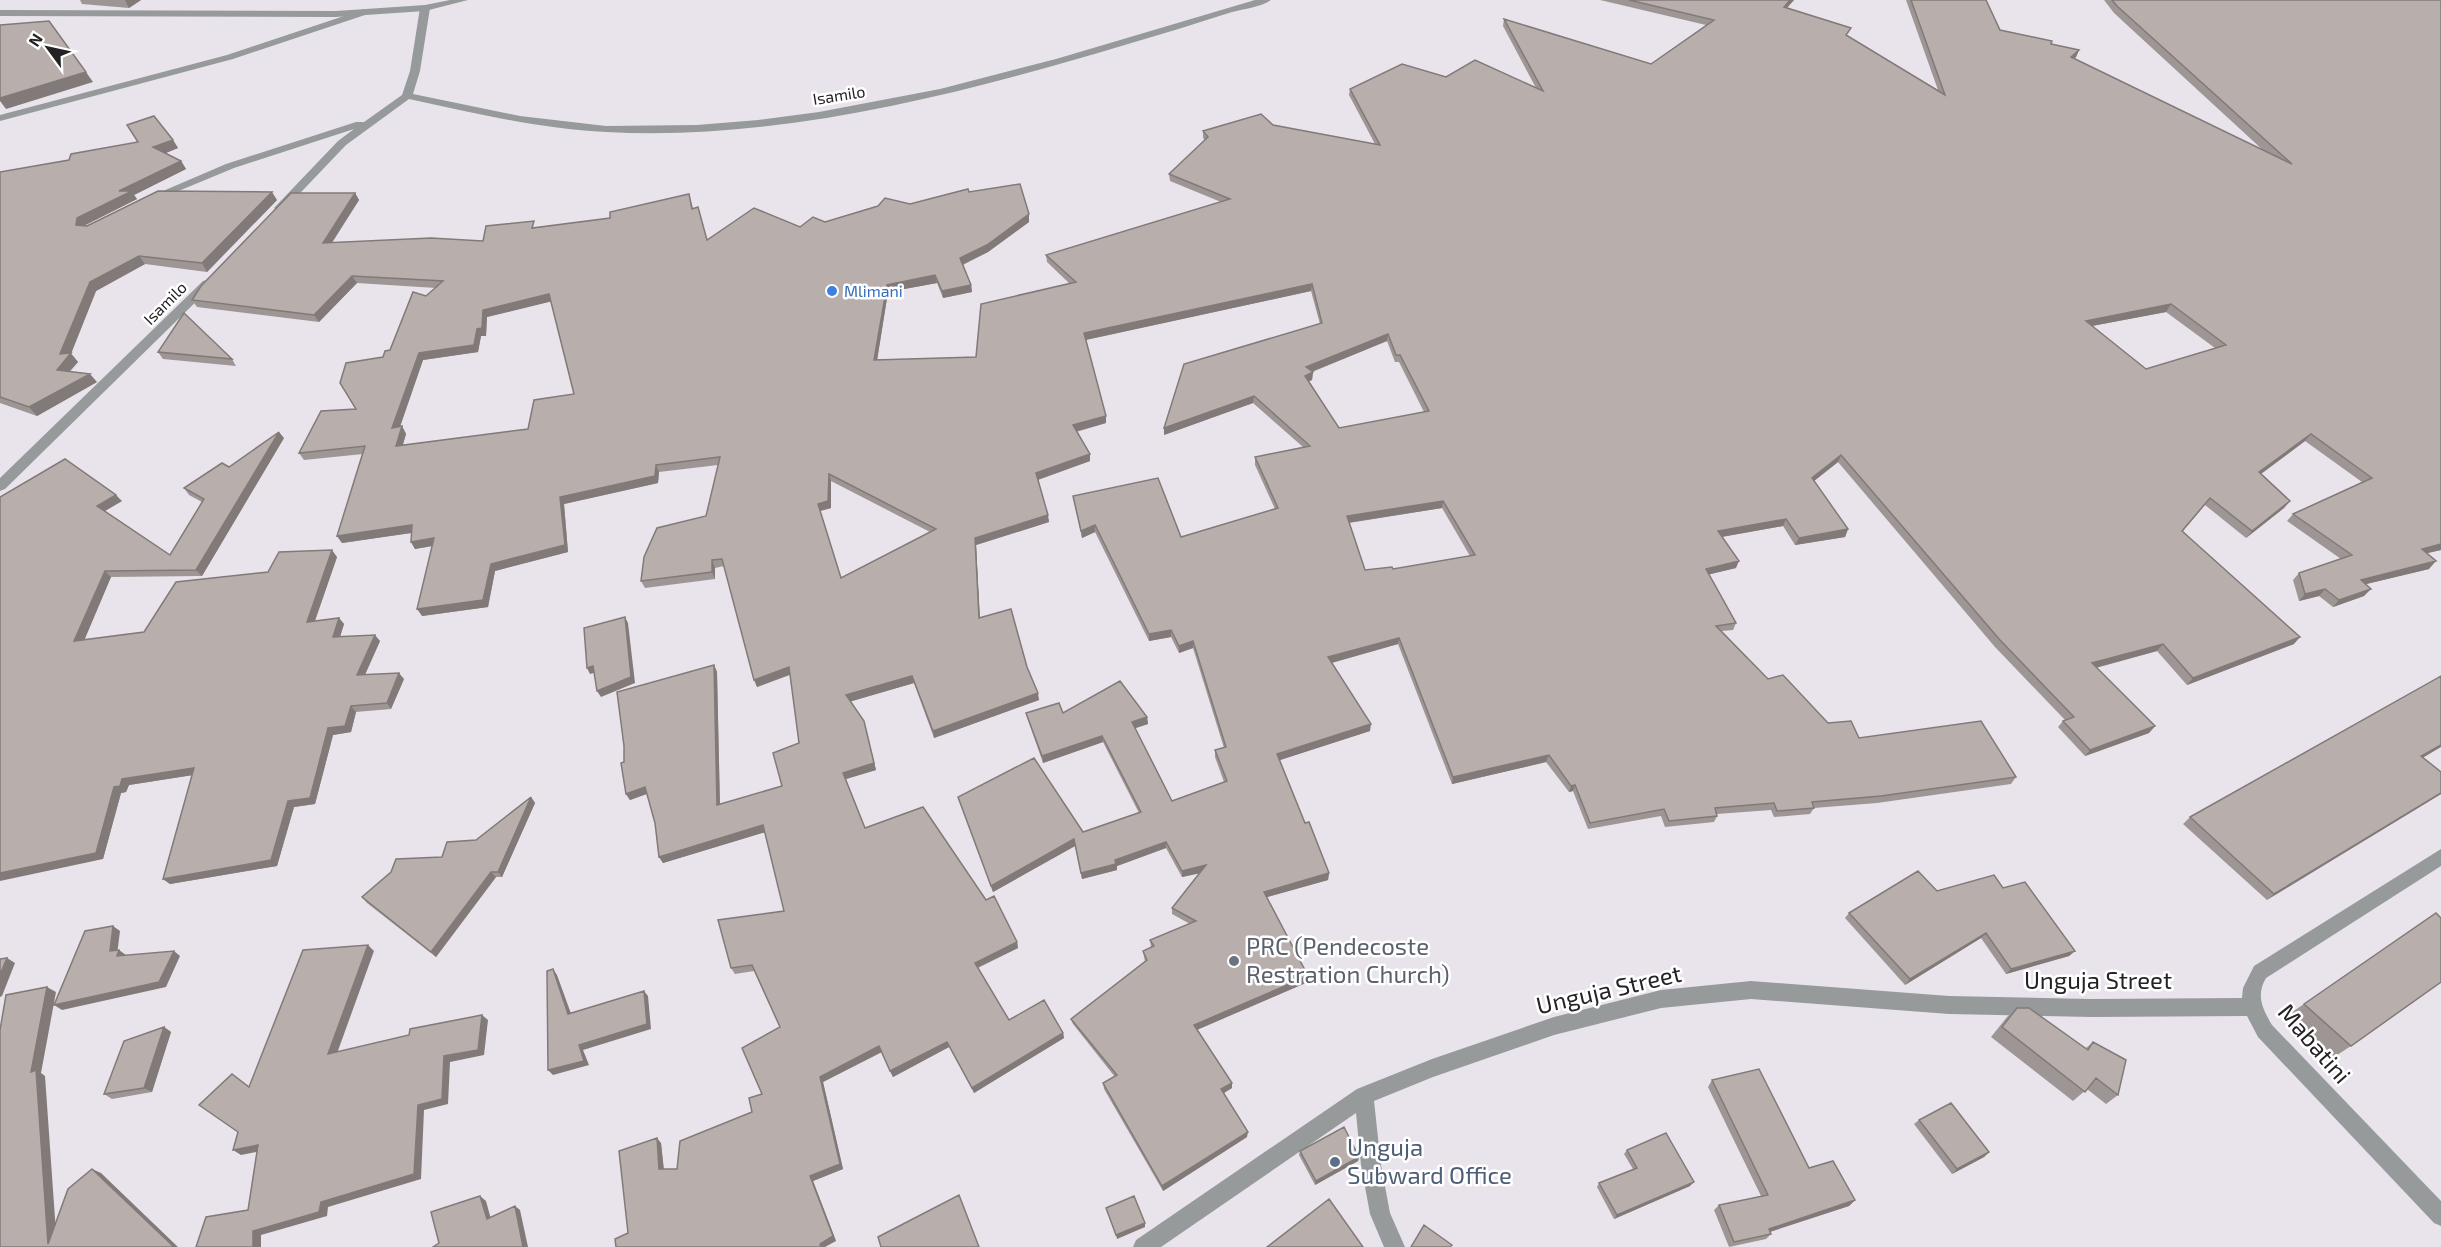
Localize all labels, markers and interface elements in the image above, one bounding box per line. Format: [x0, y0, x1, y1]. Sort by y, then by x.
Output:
north arrow [18, 18, 78, 78]
text: N [24, 30, 46, 50]
street label: Isamilo [811, 81, 867, 108]
street label: Isamilo [139, 277, 190, 328]
place label: Mlimani [844, 281, 903, 300]
marker: Mlimani [825, 284, 839, 298]
place label: PRC (Pendecoste Restration Church) [1246, 931, 1450, 988]
marker: PRC (Pendecoste Restration Church) [1227, 954, 1241, 968]
street label: Unguja Street [1533, 958, 1684, 1019]
street label: Unguja Street [2024, 965, 2172, 994]
street label: Mabatini [2273, 997, 2358, 1089]
place label: Unguja Subward Office [1347, 1132, 1512, 1189]
marker: Unguja Subward Office [1328, 1155, 1342, 1169]

